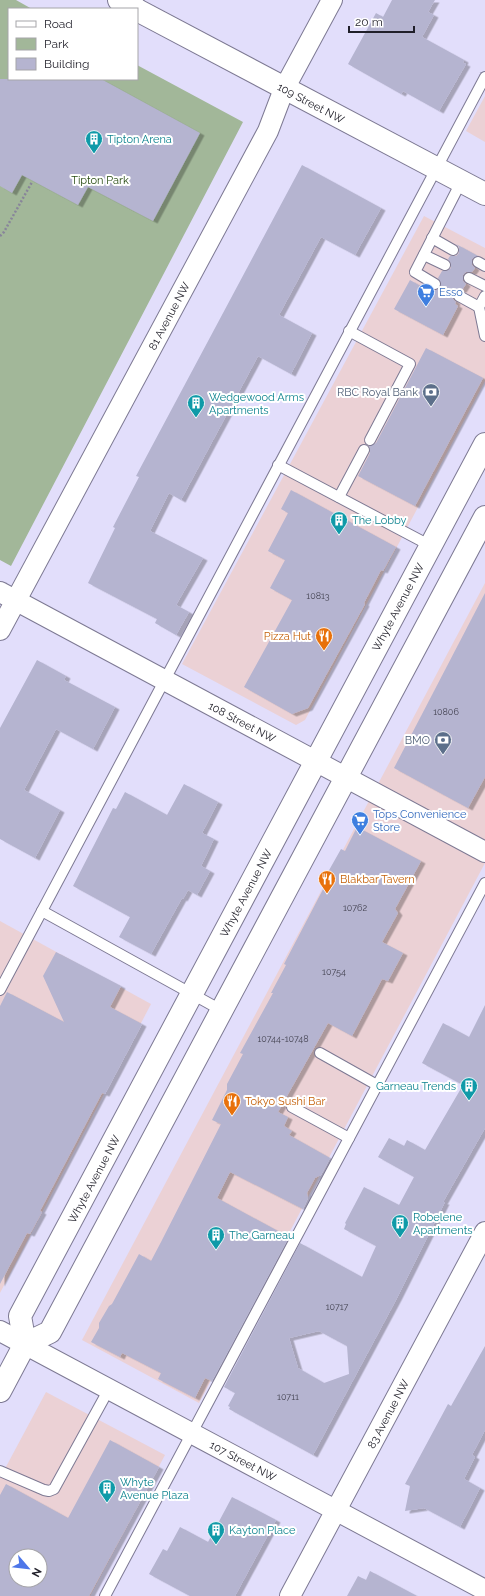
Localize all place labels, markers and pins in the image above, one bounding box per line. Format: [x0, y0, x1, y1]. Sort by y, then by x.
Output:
building icon: Tipton Arena [84, 129, 104, 154]
place label: Tipton Arena [107, 133, 172, 146]
supermarket icon: Esso [416, 282, 436, 307]
place label: Esso [439, 286, 463, 299]
bank icon: RBC Royal Bank [421, 382, 441, 407]
place label: RBC Royal Bank [337, 386, 418, 399]
place label: Wedgewood Arms Apartments [209, 391, 304, 417]
building icon: Wedgewood Arms Apartments [186, 393, 206, 418]
building icon: The Lobby [329, 510, 349, 535]
place label: The Lobby [352, 514, 407, 527]
restaurant icon: Pizza Hut [314, 626, 334, 651]
place label: Pizza Hut [264, 630, 311, 643]
bank icon: BMO [433, 730, 453, 755]
place label: BMO [405, 734, 430, 747]
place label: Tops Convenience Store [373, 808, 467, 834]
supermarket icon: Tops Convenience Store [350, 810, 370, 835]
restaurant icon: Blakbar Tavern [317, 869, 337, 894]
place label: Blakbar Tavern [340, 873, 415, 886]
building icon: Garneau Trends [459, 1076, 479, 1101]
place label: Garneau Trends [376, 1080, 456, 1093]
restaurant icon: Tokyo Sushi Bar [222, 1091, 242, 1116]
place label: Tokyo Sushi Bar [245, 1095, 325, 1108]
place label: Robelene Apartments [413, 1211, 473, 1237]
building icon: Robelene Apartments [390, 1213, 410, 1238]
building icon: The Garneau [206, 1225, 226, 1250]
place label: The Garneau [229, 1229, 295, 1242]
place label: Whyte Avenue Plaza [120, 1476, 189, 1502]
building icon: Whyte Avenue Plaza [97, 1478, 117, 1503]
building icon: Kayton Place [206, 1520, 226, 1545]
place label: Kayton Place [229, 1524, 296, 1537]

